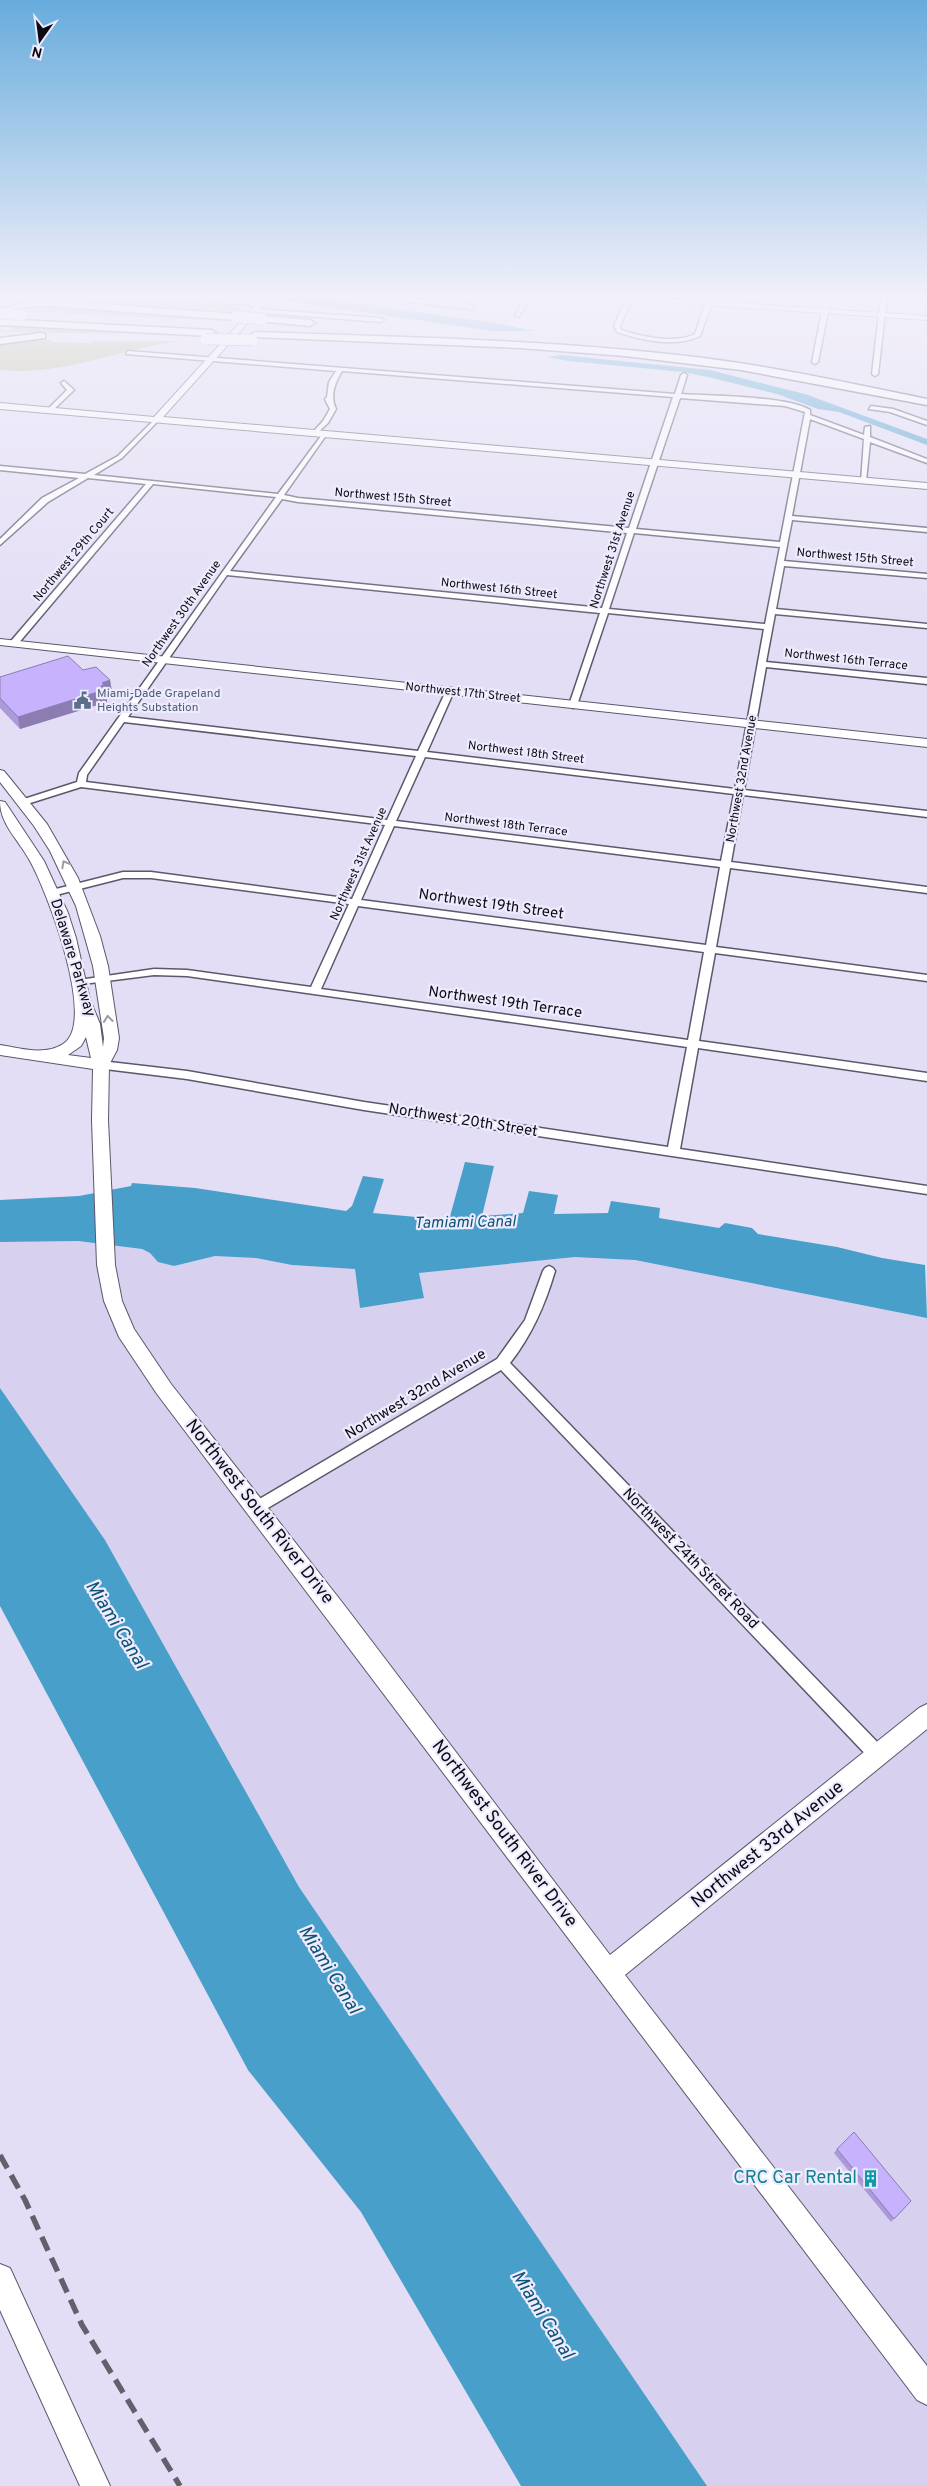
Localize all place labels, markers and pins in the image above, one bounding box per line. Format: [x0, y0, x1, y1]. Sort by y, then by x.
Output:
place label: Miami-Dade Grapeland Heights Substation [97, 686, 220, 716]
public building icon: Miami-Dade Grapeland Heights Substation [73, 691, 93, 711]
place label: CRC Car Rental [733, 2167, 857, 2190]
building icon: CRC Car Rental [861, 2168, 881, 2188]

